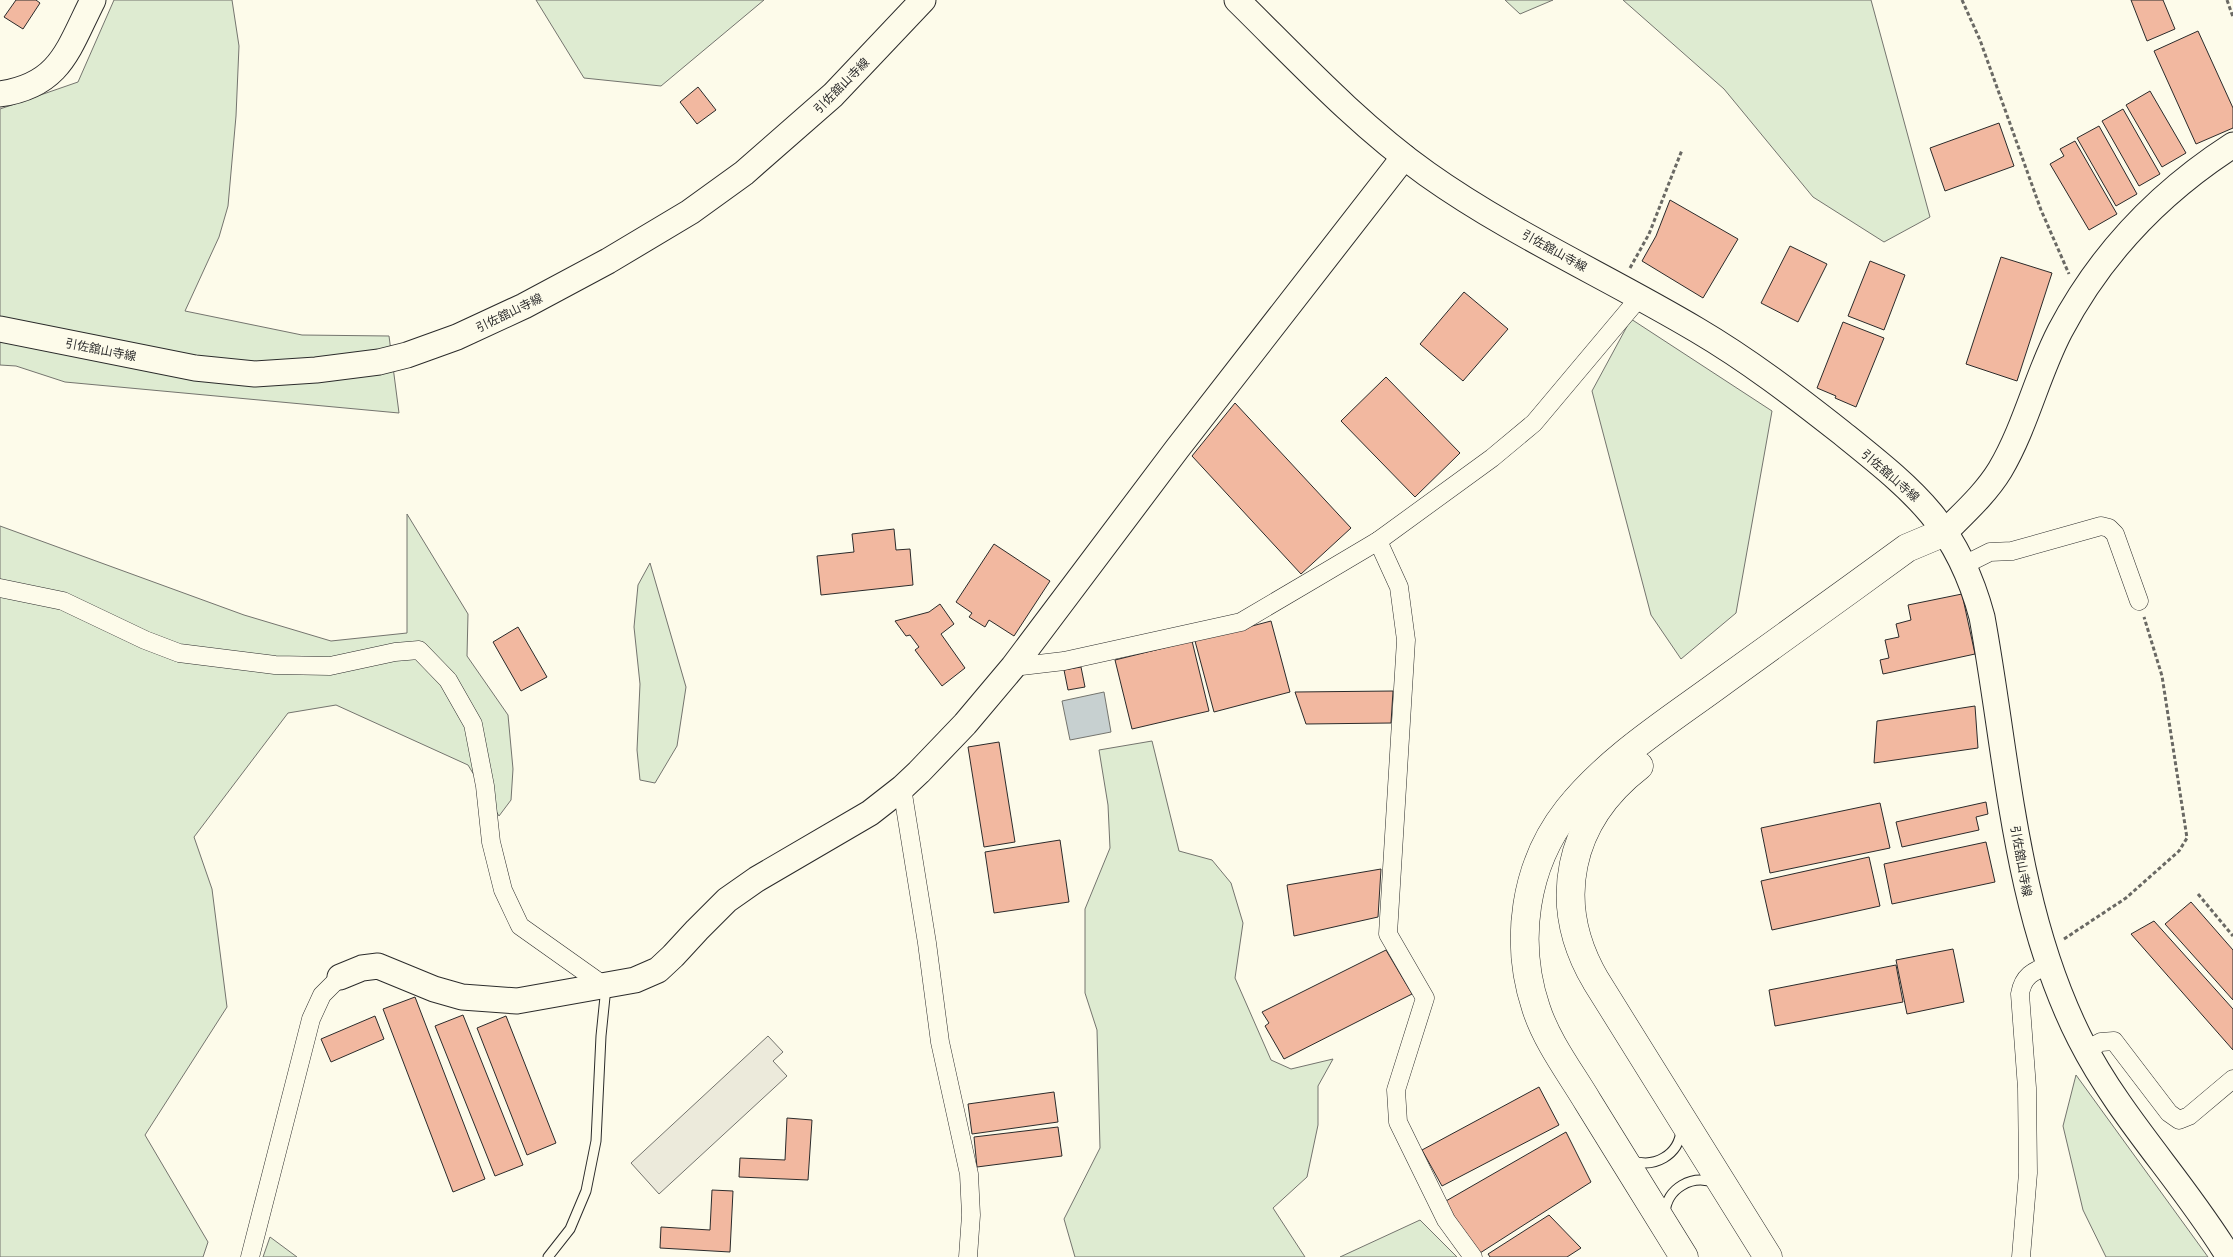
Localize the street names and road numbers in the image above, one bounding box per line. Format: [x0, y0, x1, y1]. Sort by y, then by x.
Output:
street label: 引佐舘山寺線 [810, 54, 872, 116]
street label: 引佐舘山寺線 [1520, 226, 1590, 274]
street label: 引佐舘山寺線 [473, 289, 545, 335]
street label: 引佐舘山寺線 [64, 334, 138, 364]
street label: 引佐舘山寺線 [1859, 445, 1923, 505]
street label: 引佐舘山寺線 [2008, 824, 2036, 898]

